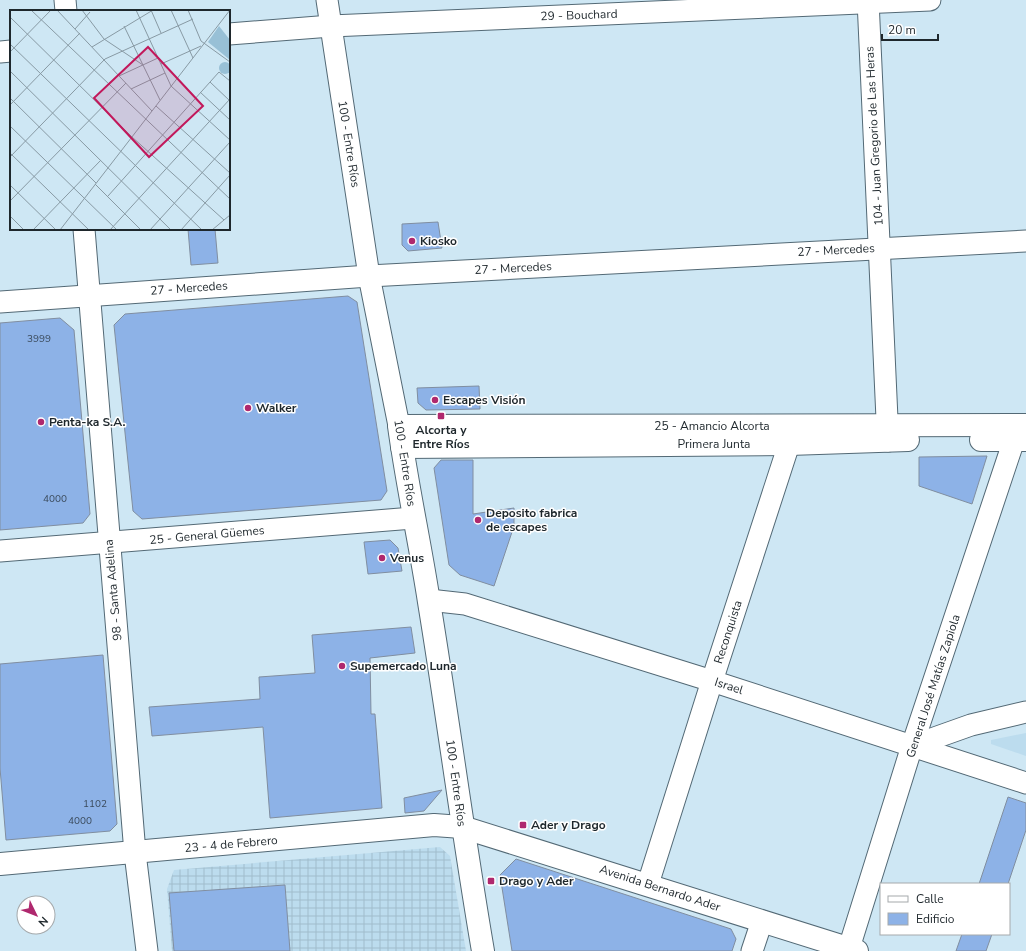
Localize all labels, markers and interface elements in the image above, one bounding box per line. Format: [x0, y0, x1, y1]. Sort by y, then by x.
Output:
street label: 29 - Bouchard [540, 6, 618, 24]
inset map [10, 10, 230, 230]
scale bar [882, 16, 938, 42]
text: 20 m [888, 22, 916, 38]
street label: 104 - Juan Gregorio de Las Heras [861, 46, 887, 226]
street label: 100 - Entre Ríos [334, 99, 364, 189]
place label: Kiosko [420, 233, 457, 249]
marker: Kiosko [407, 236, 417, 246]
street label: 27 - Mercedes [797, 240, 875, 260]
street label: 27 - Mercedes [474, 258, 552, 278]
street label: 27 - Mercedes [150, 277, 228, 299]
house number: 3999 [27, 332, 51, 346]
place label: Escapes Visión [443, 392, 525, 408]
marker: Escapes Visión [430, 395, 440, 405]
place label: Walker [256, 400, 297, 416]
marker: Walker [243, 403, 253, 413]
marker: Alcorta y Entre Ríos [436, 411, 446, 421]
place label: Penta-ka S.A. [49, 414, 125, 430]
marker: Penta-ka S.A. [36, 417, 46, 427]
street label: 100 - Entre Ríos [390, 418, 420, 508]
street label: 25 - Amancio Alcorta [654, 418, 770, 434]
place label: Alcorta y Entre Ríos [412, 422, 470, 452]
street label: Primera Junta [678, 436, 750, 452]
house number: 4000 [43, 492, 67, 506]
place label: Deposito fabrica de escapes [486, 505, 577, 535]
marker: Deposito fabrica de escapes [473, 515, 483, 525]
street label: 25 - General Güemes [149, 522, 265, 548]
street label: 98 - Santa Adelina [101, 539, 125, 641]
place label: Venus [389, 550, 424, 566]
marker: Venus [377, 553, 387, 563]
street label: Reconquista [710, 598, 746, 666]
street label: General José Matías Zapiola [902, 612, 964, 760]
place label: Supemercado Luna [350, 658, 457, 674]
marker: Supemercado Luna [337, 661, 347, 671]
street label: Israel [713, 674, 746, 698]
street label: 100 - Entre Ríos [442, 738, 470, 828]
house number: 1102 [83, 797, 107, 811]
house number: 4000 [68, 814, 92, 828]
place label: Ader y Drago [531, 817, 606, 833]
marker: Ader y Drago [518, 820, 528, 830]
street label: 23 - 4 de Febrero [184, 832, 279, 856]
street label: Avenida Bernardo Ader [597, 861, 723, 915]
place label: Drago y Ader [499, 873, 574, 889]
marker: Drago y Ader [486, 876, 496, 886]
legend [880, 883, 1010, 935]
text: Calle [916, 891, 944, 907]
north arrow [16, 895, 56, 935]
text: Edificio [916, 911, 955, 927]
text: N [35, 913, 51, 930]

